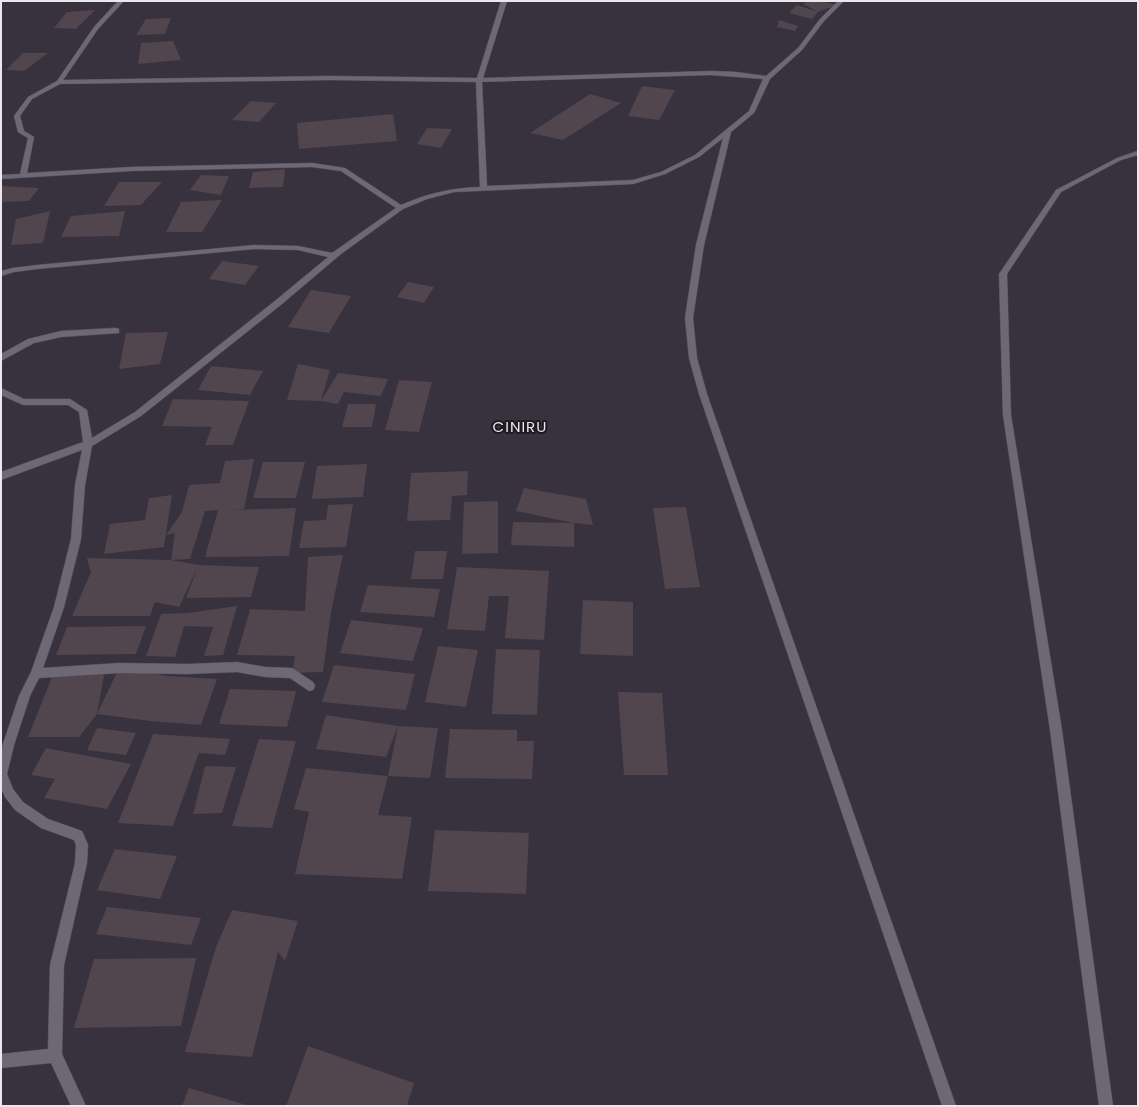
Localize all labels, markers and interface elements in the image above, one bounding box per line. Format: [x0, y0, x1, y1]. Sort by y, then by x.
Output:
district label: CINIRU [493, 416, 547, 437]

